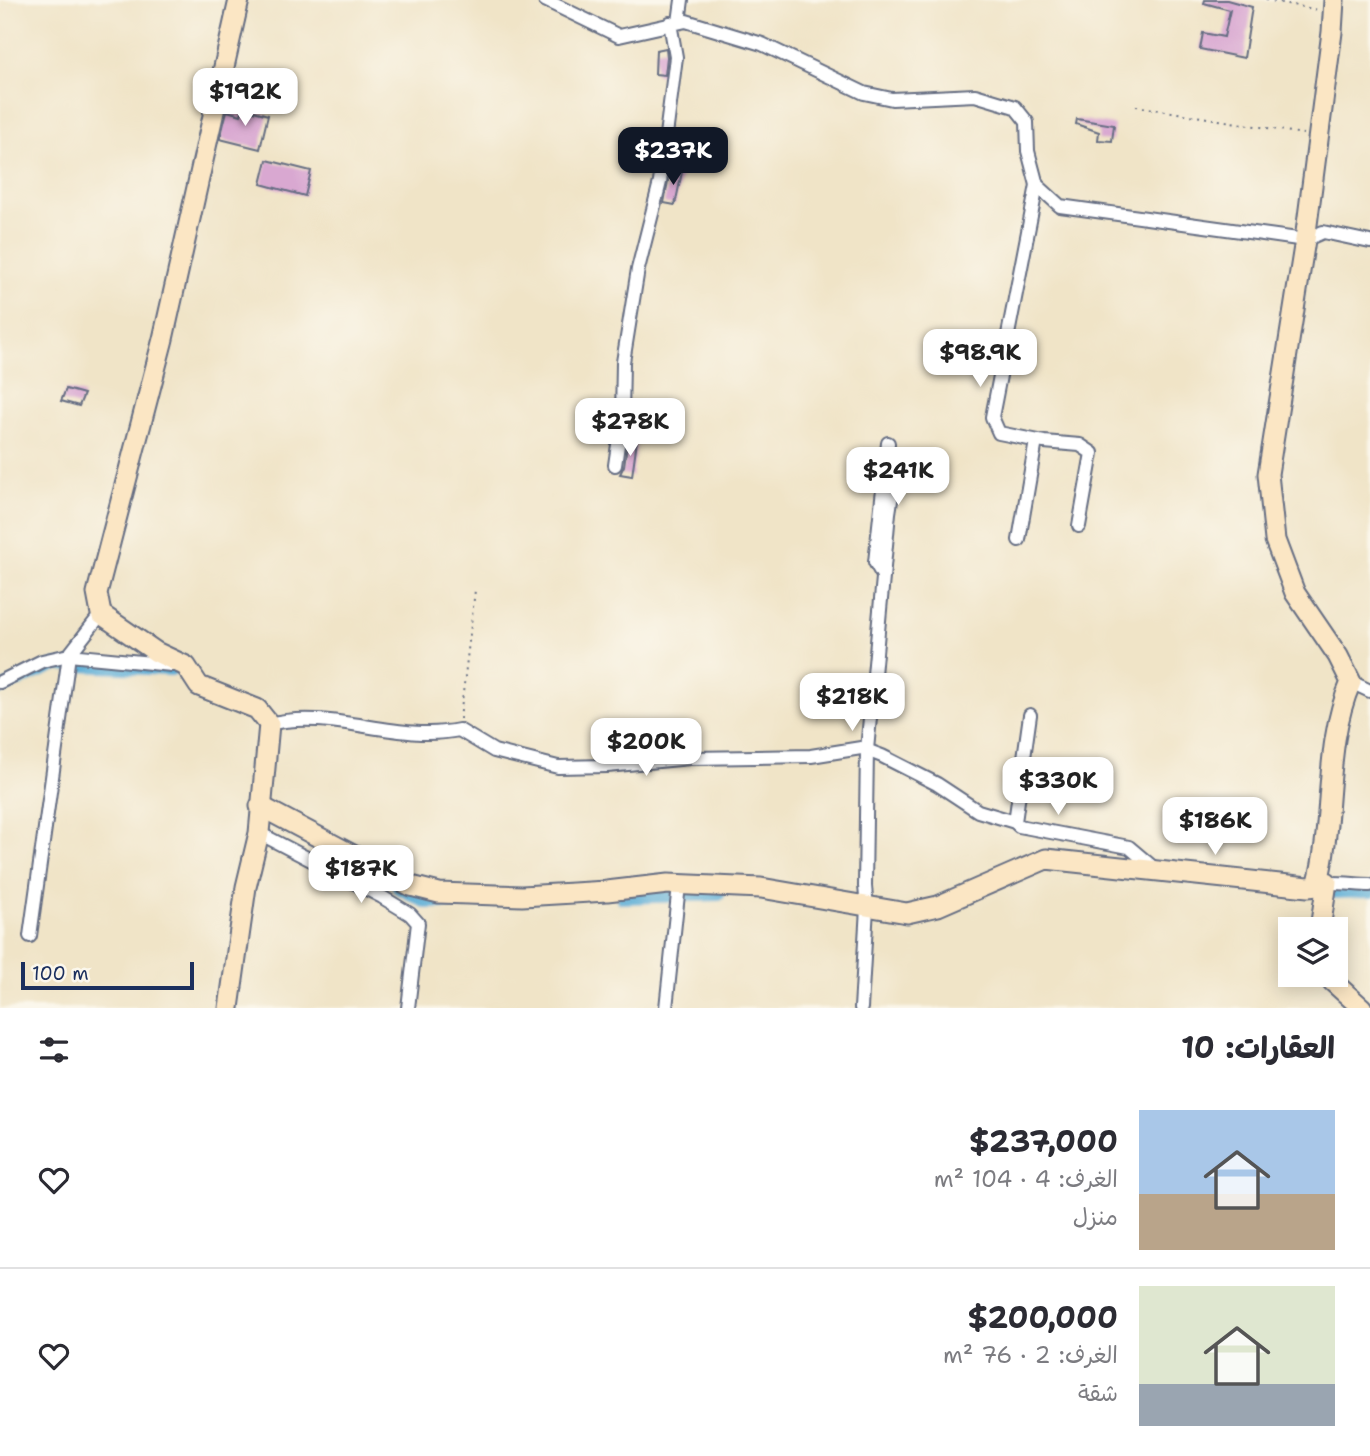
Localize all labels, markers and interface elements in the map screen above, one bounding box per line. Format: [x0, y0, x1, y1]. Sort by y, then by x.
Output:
pin: $192K [196, 68, 294, 128]
text: $192K [209, 76, 281, 106]
pin: $237K [624, 128, 722, 187]
text: $237K [634, 135, 712, 165]
pin: $98.9K [923, 330, 1037, 389]
text: $98.9K [939, 337, 1021, 367]
pin: $278K [581, 398, 679, 458]
text: $278K [591, 406, 669, 436]
pin: $241K [849, 448, 947, 507]
text: $241K [862, 455, 934, 485]
pin: $218K [803, 674, 901, 733]
text: $218K [816, 681, 888, 711]
pin: $200K [597, 718, 695, 778]
text: $200K [607, 726, 685, 756]
pin: $330K [1009, 758, 1107, 817]
text: $330K [1018, 765, 1098, 795]
pin: $186K [1166, 798, 1264, 857]
text: $186K [1178, 805, 1252, 835]
pin: $187K [312, 846, 410, 905]
text: $187K [325, 853, 397, 883]
map controls [1278, 917, 1348, 987]
button: layers [1278, 917, 1348, 987]
scale bar [21, 959, 194, 991]
text: 100 m [32, 961, 89, 986]
text: العقارات: 10 [1181, 1027, 1335, 1068]
icon: filters [35, 1031, 73, 1069]
text: $237,000 [969, 1121, 1118, 1162]
icon: home [1195, 1138, 1279, 1222]
icon: heart [35, 1161, 73, 1199]
text: الغرف: 4 · 104 m² [934, 1164, 1118, 1194]
text: منزل [1073, 1202, 1118, 1232]
text: $200,000 [967, 1297, 1118, 1338]
icon: home [1195, 1314, 1279, 1398]
icon: heart [35, 1337, 73, 1375]
text: الغرف: 2 · 76 m² [943, 1340, 1118, 1370]
text: شقة [1078, 1378, 1118, 1408]

